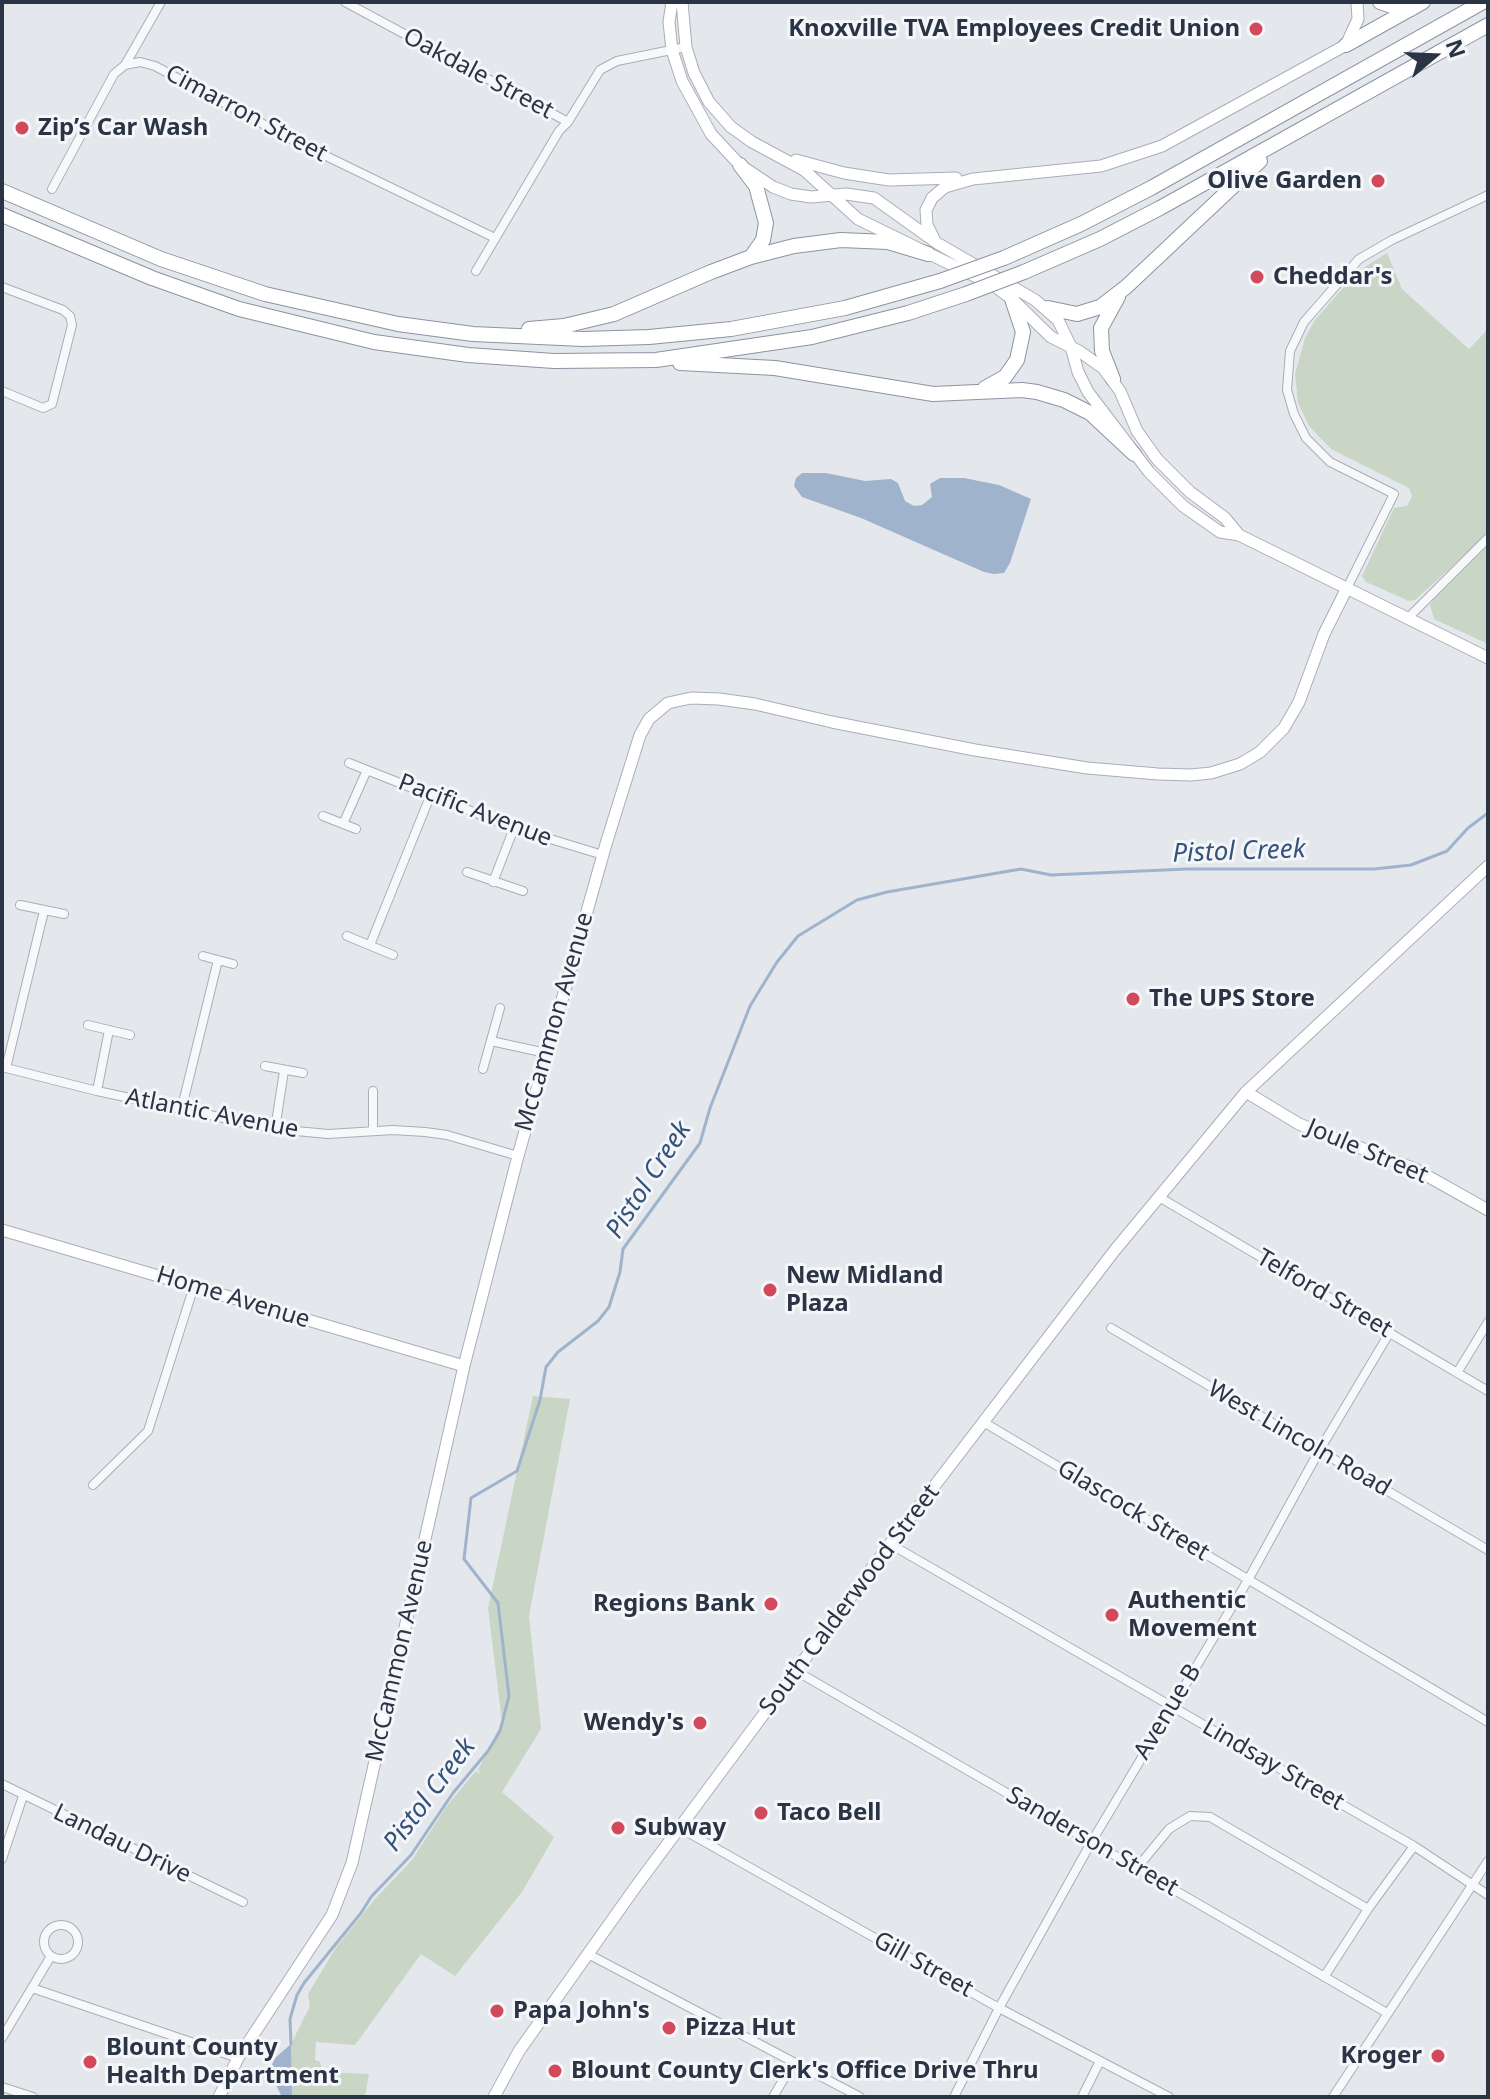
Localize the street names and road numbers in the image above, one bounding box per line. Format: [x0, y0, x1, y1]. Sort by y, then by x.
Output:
street label: Oakdale Street [398, 22, 558, 126]
street label: Cimarron Street [160, 59, 332, 169]
street label: Pacific Avenue [394, 768, 556, 854]
street label: McCammon Avenue [510, 909, 600, 1135]
street label: Atlantic Avenue [123, 1083, 301, 1145]
street label: Joule Street [1302, 1114, 1432, 1190]
street label: Telford Street [1251, 1244, 1397, 1344]
street label: Home Avenue [153, 1261, 313, 1335]
street label: West Lincoln Road [1202, 1375, 1396, 1503]
street label: Glascock Street [1052, 1454, 1214, 1568]
street label: South Calderwood Street [754, 1479, 946, 1721]
street label: McCammon Avenue [360, 1537, 440, 1765]
street label: Avenue B [1128, 1659, 1208, 1765]
street label: Lindsay Street [1197, 1713, 1349, 1817]
street label: Sanderson Street [1001, 1781, 1183, 1903]
street label: Landau Drive [48, 1798, 196, 1890]
street label: Gill Street [868, 1926, 978, 2004]

